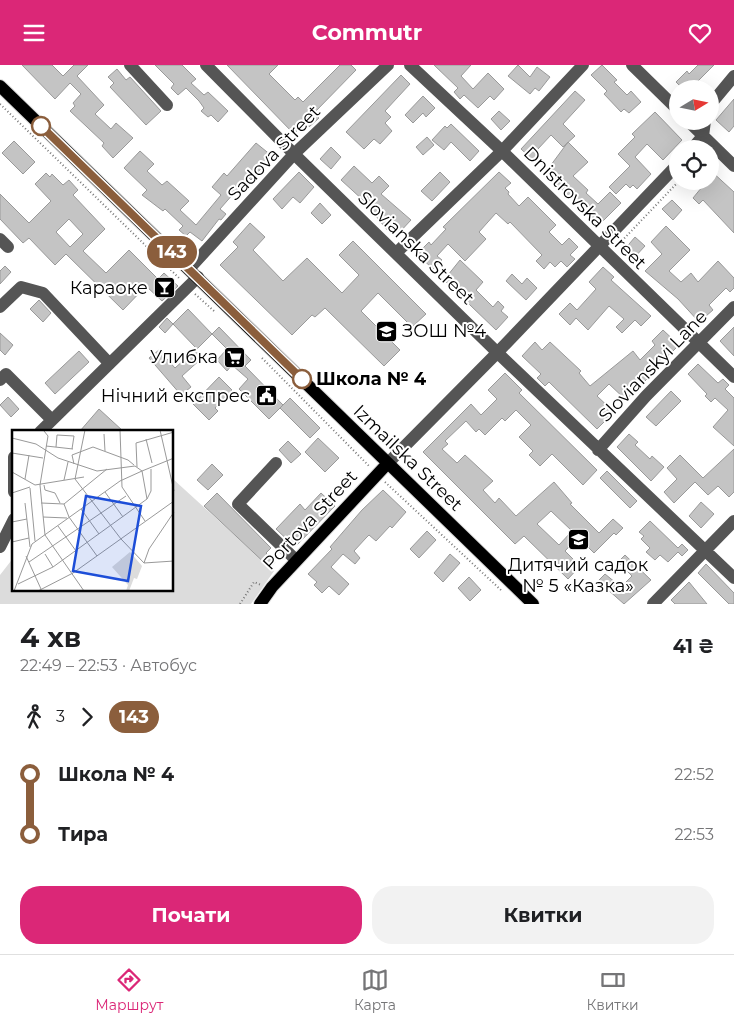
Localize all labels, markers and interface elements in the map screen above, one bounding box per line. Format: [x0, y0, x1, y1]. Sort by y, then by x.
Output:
icon: menu [20, 19, 48, 47]
text: Commutr [312, 19, 422, 46]
icon: heart [686, 19, 714, 47]
north arrow [669, 80, 719, 130]
map controls [669, 80, 719, 190]
street label: Sadova Street [223, 101, 325, 205]
unlabelled marker [31, 116, 51, 136]
button: locate [669, 140, 719, 190]
street label: Dnistrovska Street [519, 142, 651, 274]
street label: Slovianska Street [353, 187, 479, 309]
line badge: 143 [143, 236, 201, 268]
text: 143 [157, 241, 187, 263]
bar icon: Караоке [152, 276, 176, 300]
place label: Караоке [70, 277, 148, 299]
street label: Slovianskyi Lane [594, 305, 712, 427]
school or university icon: ЗОШ №4 [374, 319, 398, 343]
place label: ЗОШ №4 [402, 320, 486, 342]
supermarket icon: Улибка [222, 345, 246, 369]
place label: Улибка [150, 346, 218, 368]
place label: Школа № 4 [316, 368, 427, 390]
marker: Школа № 4 [292, 369, 312, 389]
public building icon: Нічний експрес [254, 384, 278, 408]
place label: Нічний експрес [101, 385, 250, 407]
street label: Izmailska Street [349, 400, 467, 516]
inset map [12, 430, 174, 591]
street label: Portova Street [258, 465, 362, 575]
school or university icon: Дитячий садок № 5 «Казка» [566, 528, 590, 552]
place label: Дитячий садок № 5 «Казка» [508, 554, 649, 597]
text: 4 хв [20, 620, 81, 654]
text: 41 ₴ [673, 635, 714, 658]
text: 22:49 – 22:53 · Автобус [20, 656, 197, 675]
icon: walk [20, 703, 48, 731]
icon: forward [73, 703, 101, 731]
text: 143 [119, 706, 149, 728]
text: 3 [56, 707, 65, 726]
text: Школа № 4 [58, 763, 174, 786]
text: 22:52 [674, 765, 714, 784]
text: Тира [58, 823, 108, 846]
text: 22:53 [674, 825, 714, 844]
button: Почати [20, 886, 362, 944]
button: Квитки [372, 886, 714, 944]
tab: Маршрут [95, 966, 163, 1014]
tab: Карта [354, 966, 396, 1014]
tab: Квитки [586, 966, 639, 1014]

